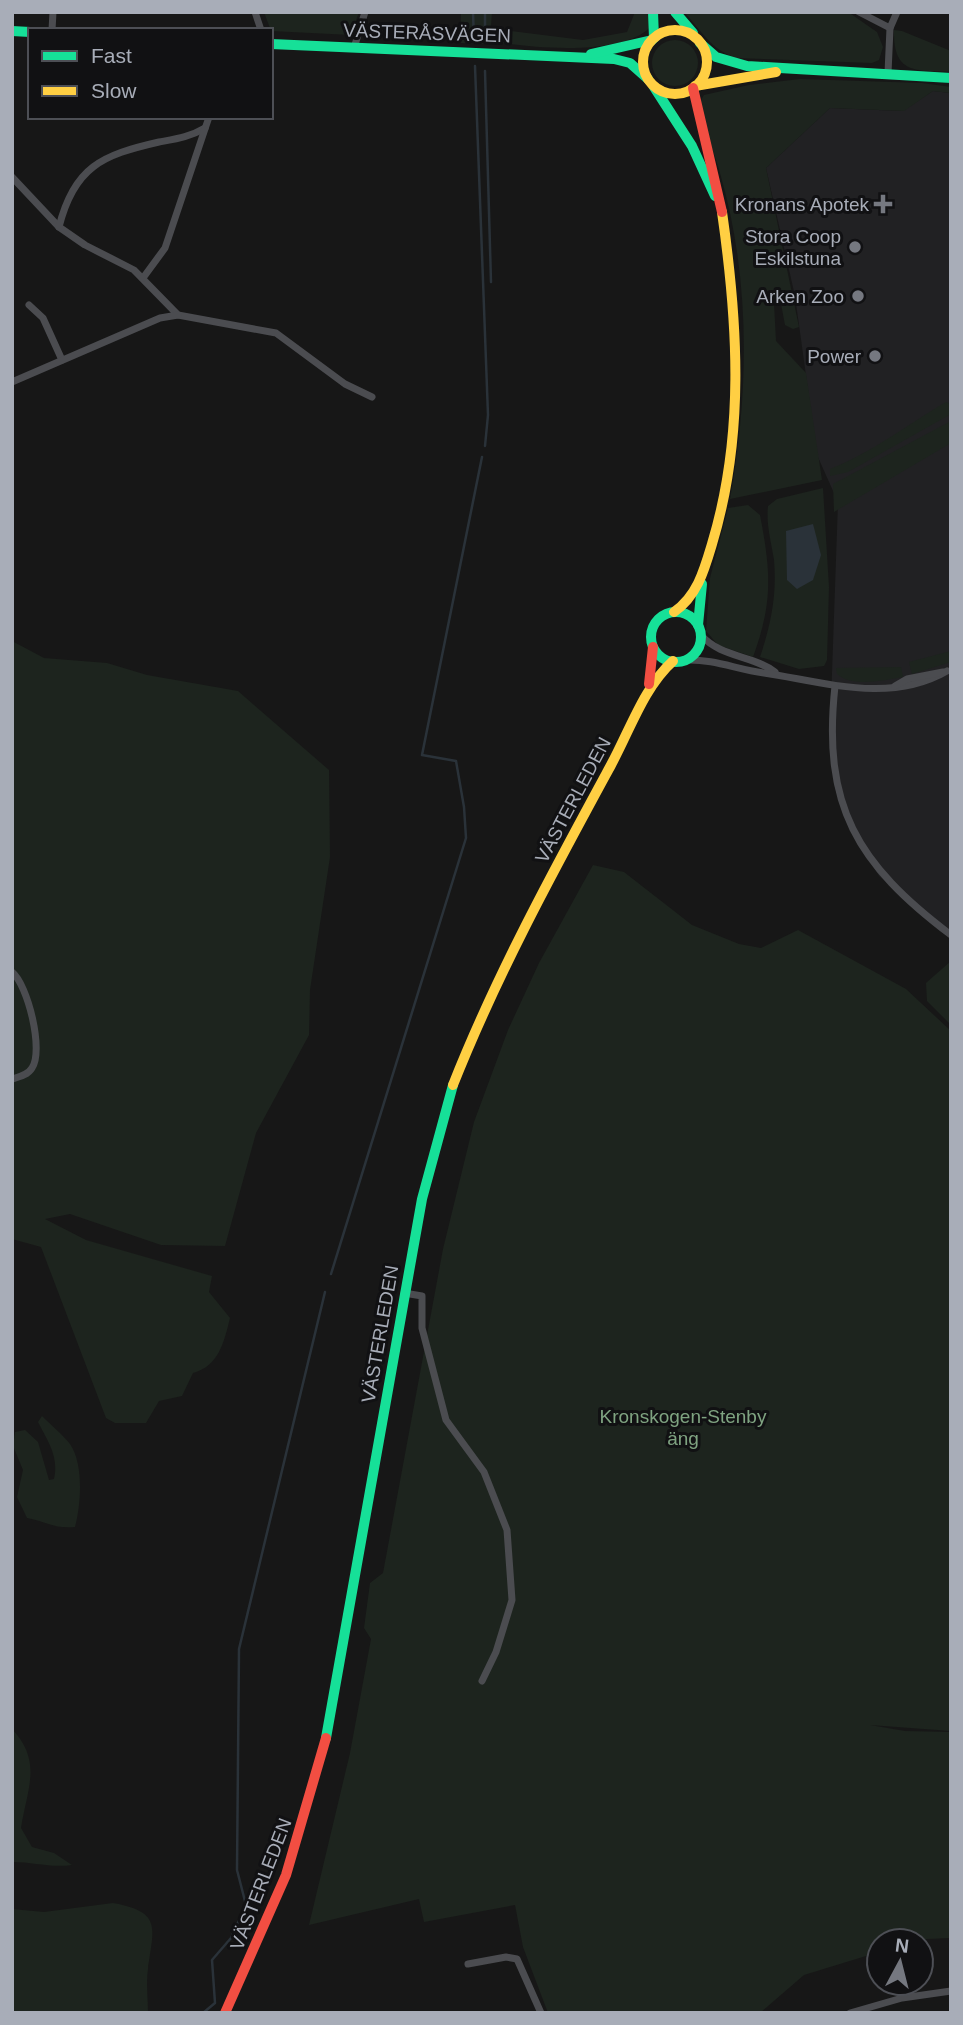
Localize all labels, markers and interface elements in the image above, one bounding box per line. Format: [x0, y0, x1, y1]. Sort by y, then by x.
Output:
street label: VÄSTERÅSVÄGEN [343, 20, 511, 46]
legend [28, 28, 273, 119]
text: Fast [91, 44, 132, 67]
text: Slow [91, 79, 137, 102]
place label: Kronans Apotek [735, 194, 869, 215]
marker: Kronans Apotek [875, 196, 891, 212]
place label: Stora Coop Eskilstuna [745, 226, 841, 269]
marker: Stora Coop Eskilstuna [847, 239, 863, 255]
place label: Arken Zoo [756, 286, 844, 307]
marker: Arken Zoo [850, 288, 866, 304]
place label: Power [807, 346, 862, 367]
marker: Power [867, 348, 883, 364]
street label: VÄSTERLEDEN [531, 734, 615, 866]
street label: VÄSTERLEDEN [358, 1264, 402, 1404]
park label: Kronskogen-Stenby äng [600, 1406, 767, 1449]
street label: VÄSTERLEDEN [226, 1815, 296, 1953]
north arrow [865, 1927, 935, 1997]
text: N [894, 1934, 910, 1957]

